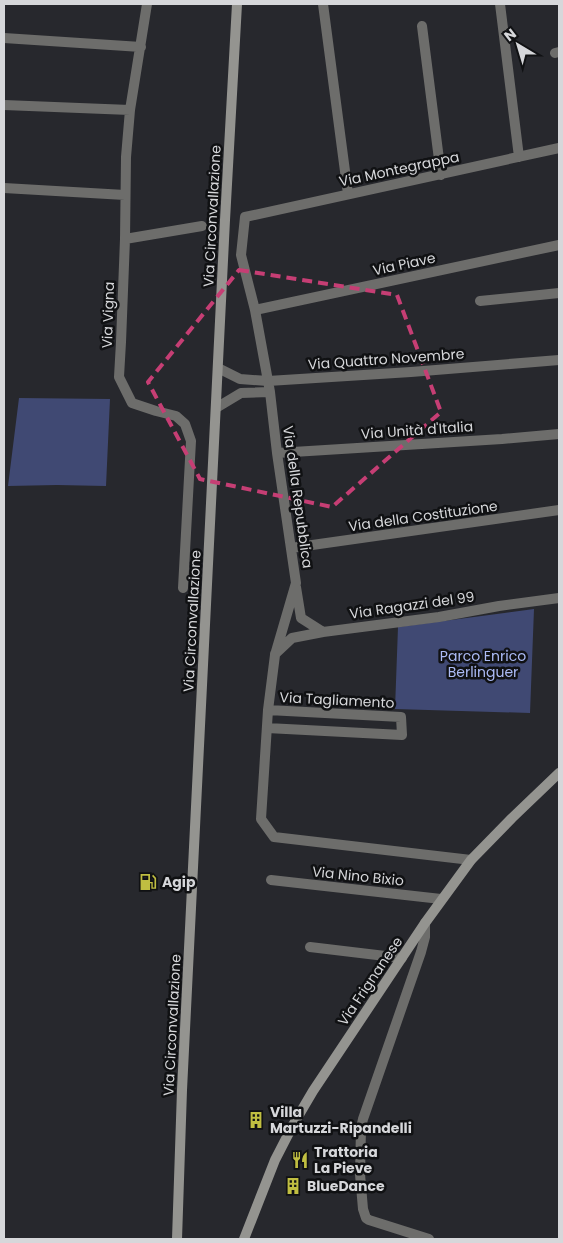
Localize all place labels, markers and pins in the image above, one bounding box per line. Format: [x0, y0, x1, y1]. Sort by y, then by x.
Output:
fuel station icon: Agip [138, 872, 158, 892]
place label: Agip [162, 872, 196, 892]
place label: Villa Martuzzi-Ripandelli [270, 1102, 412, 1138]
building icon: Villa Martuzzi-Ripandelli [246, 1110, 266, 1130]
place label: Trattoria La Pieve [314, 1142, 378, 1178]
restaurant icon: Trattoria La Pieve [290, 1150, 310, 1170]
building icon: BlueDance [283, 1176, 303, 1196]
place label: BlueDance [307, 1176, 385, 1196]

